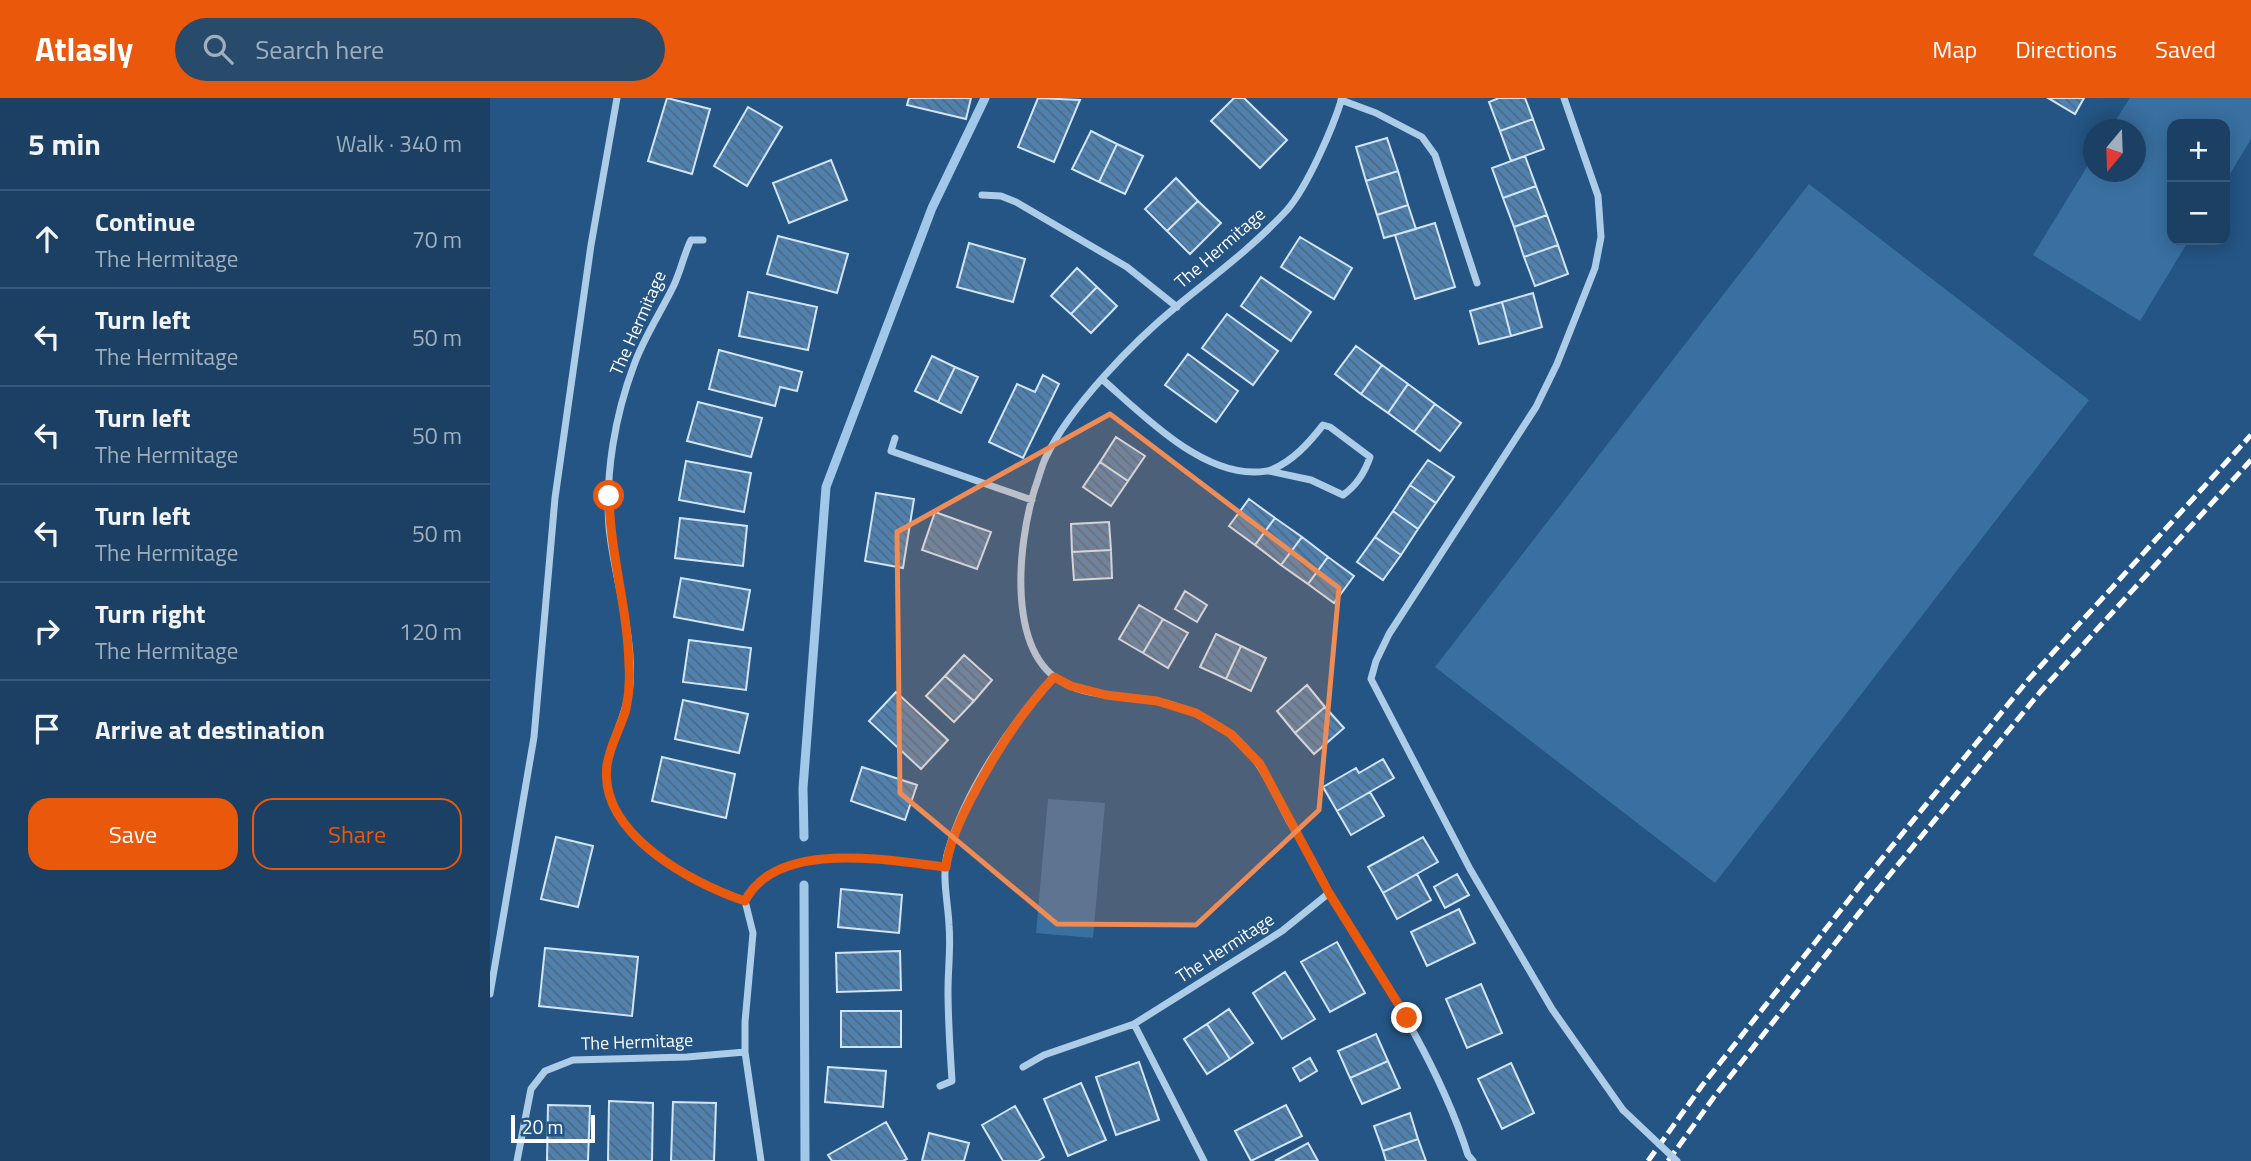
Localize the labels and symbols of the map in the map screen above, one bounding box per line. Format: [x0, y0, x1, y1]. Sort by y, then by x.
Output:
north arrow [2083, 119, 2146, 182]
street label: The Hermitage [1168, 201, 1271, 295]
street label: The Hermitage [602, 266, 673, 380]
route start [593, 480, 624, 511]
street label: The Hermitage [1170, 906, 1279, 989]
route end [1391, 1002, 1422, 1033]
street label: The Hermitage [580, 1026, 694, 1057]
scale bar [511, 1112, 595, 1144]

